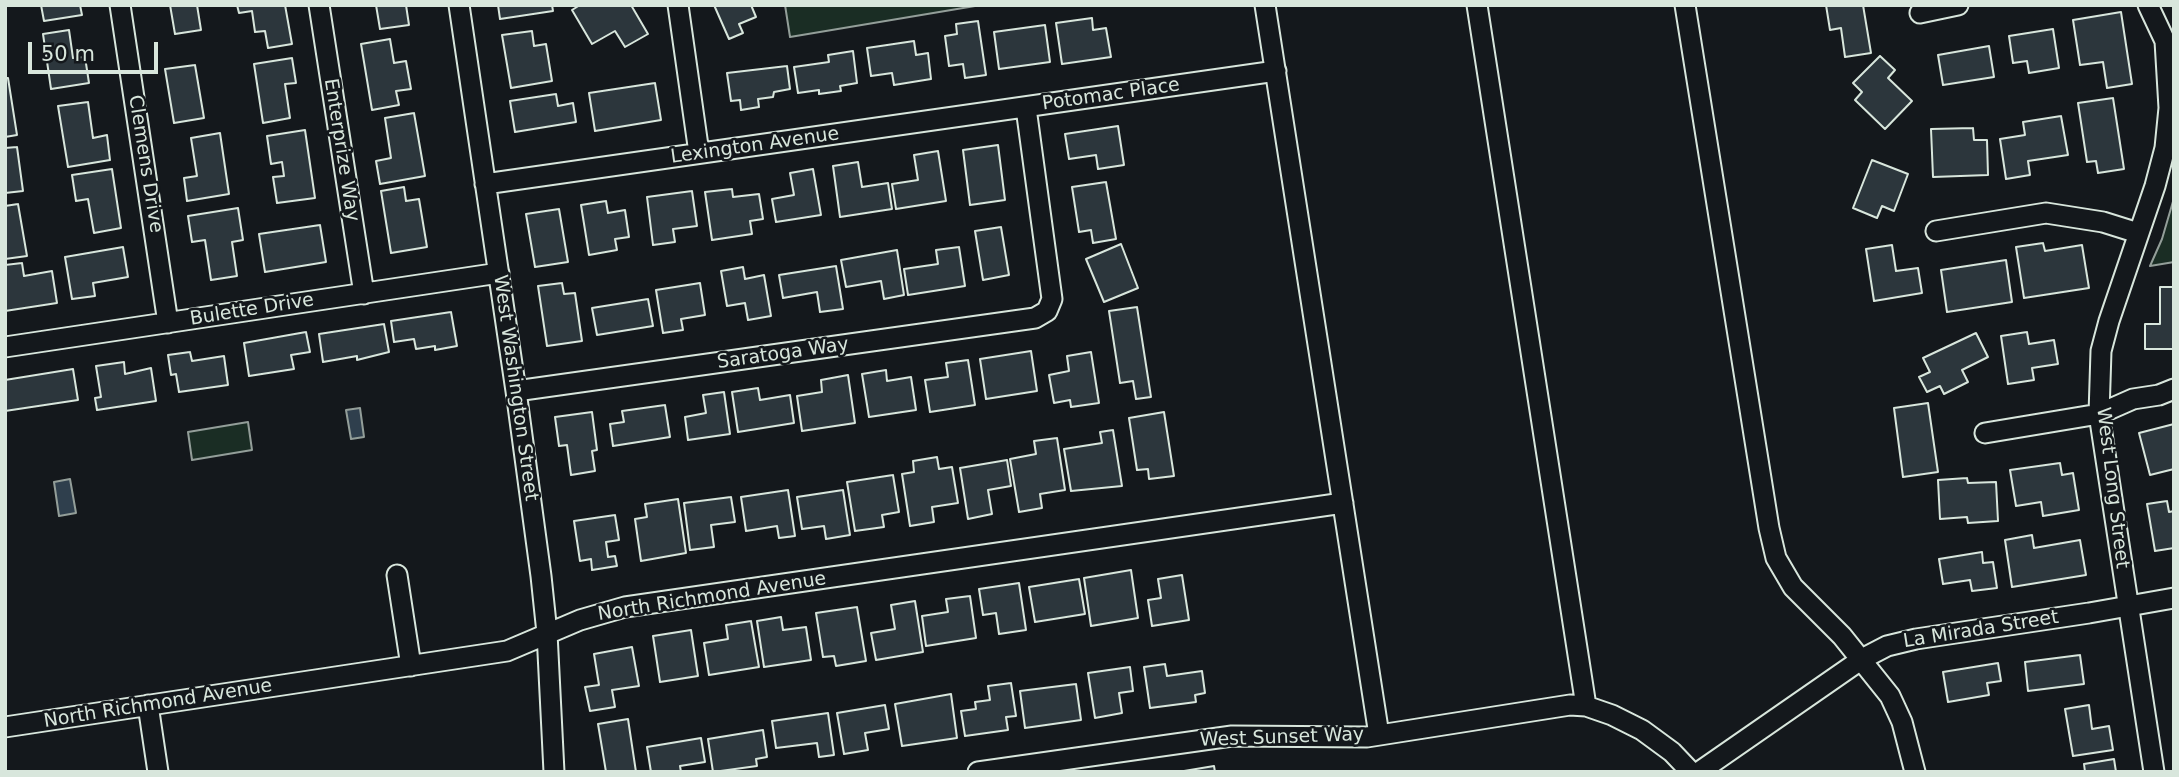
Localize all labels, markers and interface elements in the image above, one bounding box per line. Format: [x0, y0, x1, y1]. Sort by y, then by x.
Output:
scale bar [32, 28, 161, 72]
text: 50 m [41, 42, 95, 66]
street label: Potomac Place [1041, 74, 1181, 116]
street label: Enterprize Way [318, 77, 364, 223]
street label: Clemens Drive [123, 94, 167, 234]
street label: Lexington Avenue [669, 123, 841, 169]
street label: West Washington Street [488, 273, 542, 503]
street label: Bulette Drive [188, 289, 316, 331]
street label: Saratoga Way [716, 333, 850, 375]
street label: West Long Street [2091, 406, 2133, 570]
street label: North Richmond Avenue [596, 568, 828, 626]
street label: La Mirada Street [1902, 606, 2060, 654]
street label: North Richmond Avenue [42, 675, 274, 733]
street label: West Sunset Way [1199, 724, 1365, 752]

